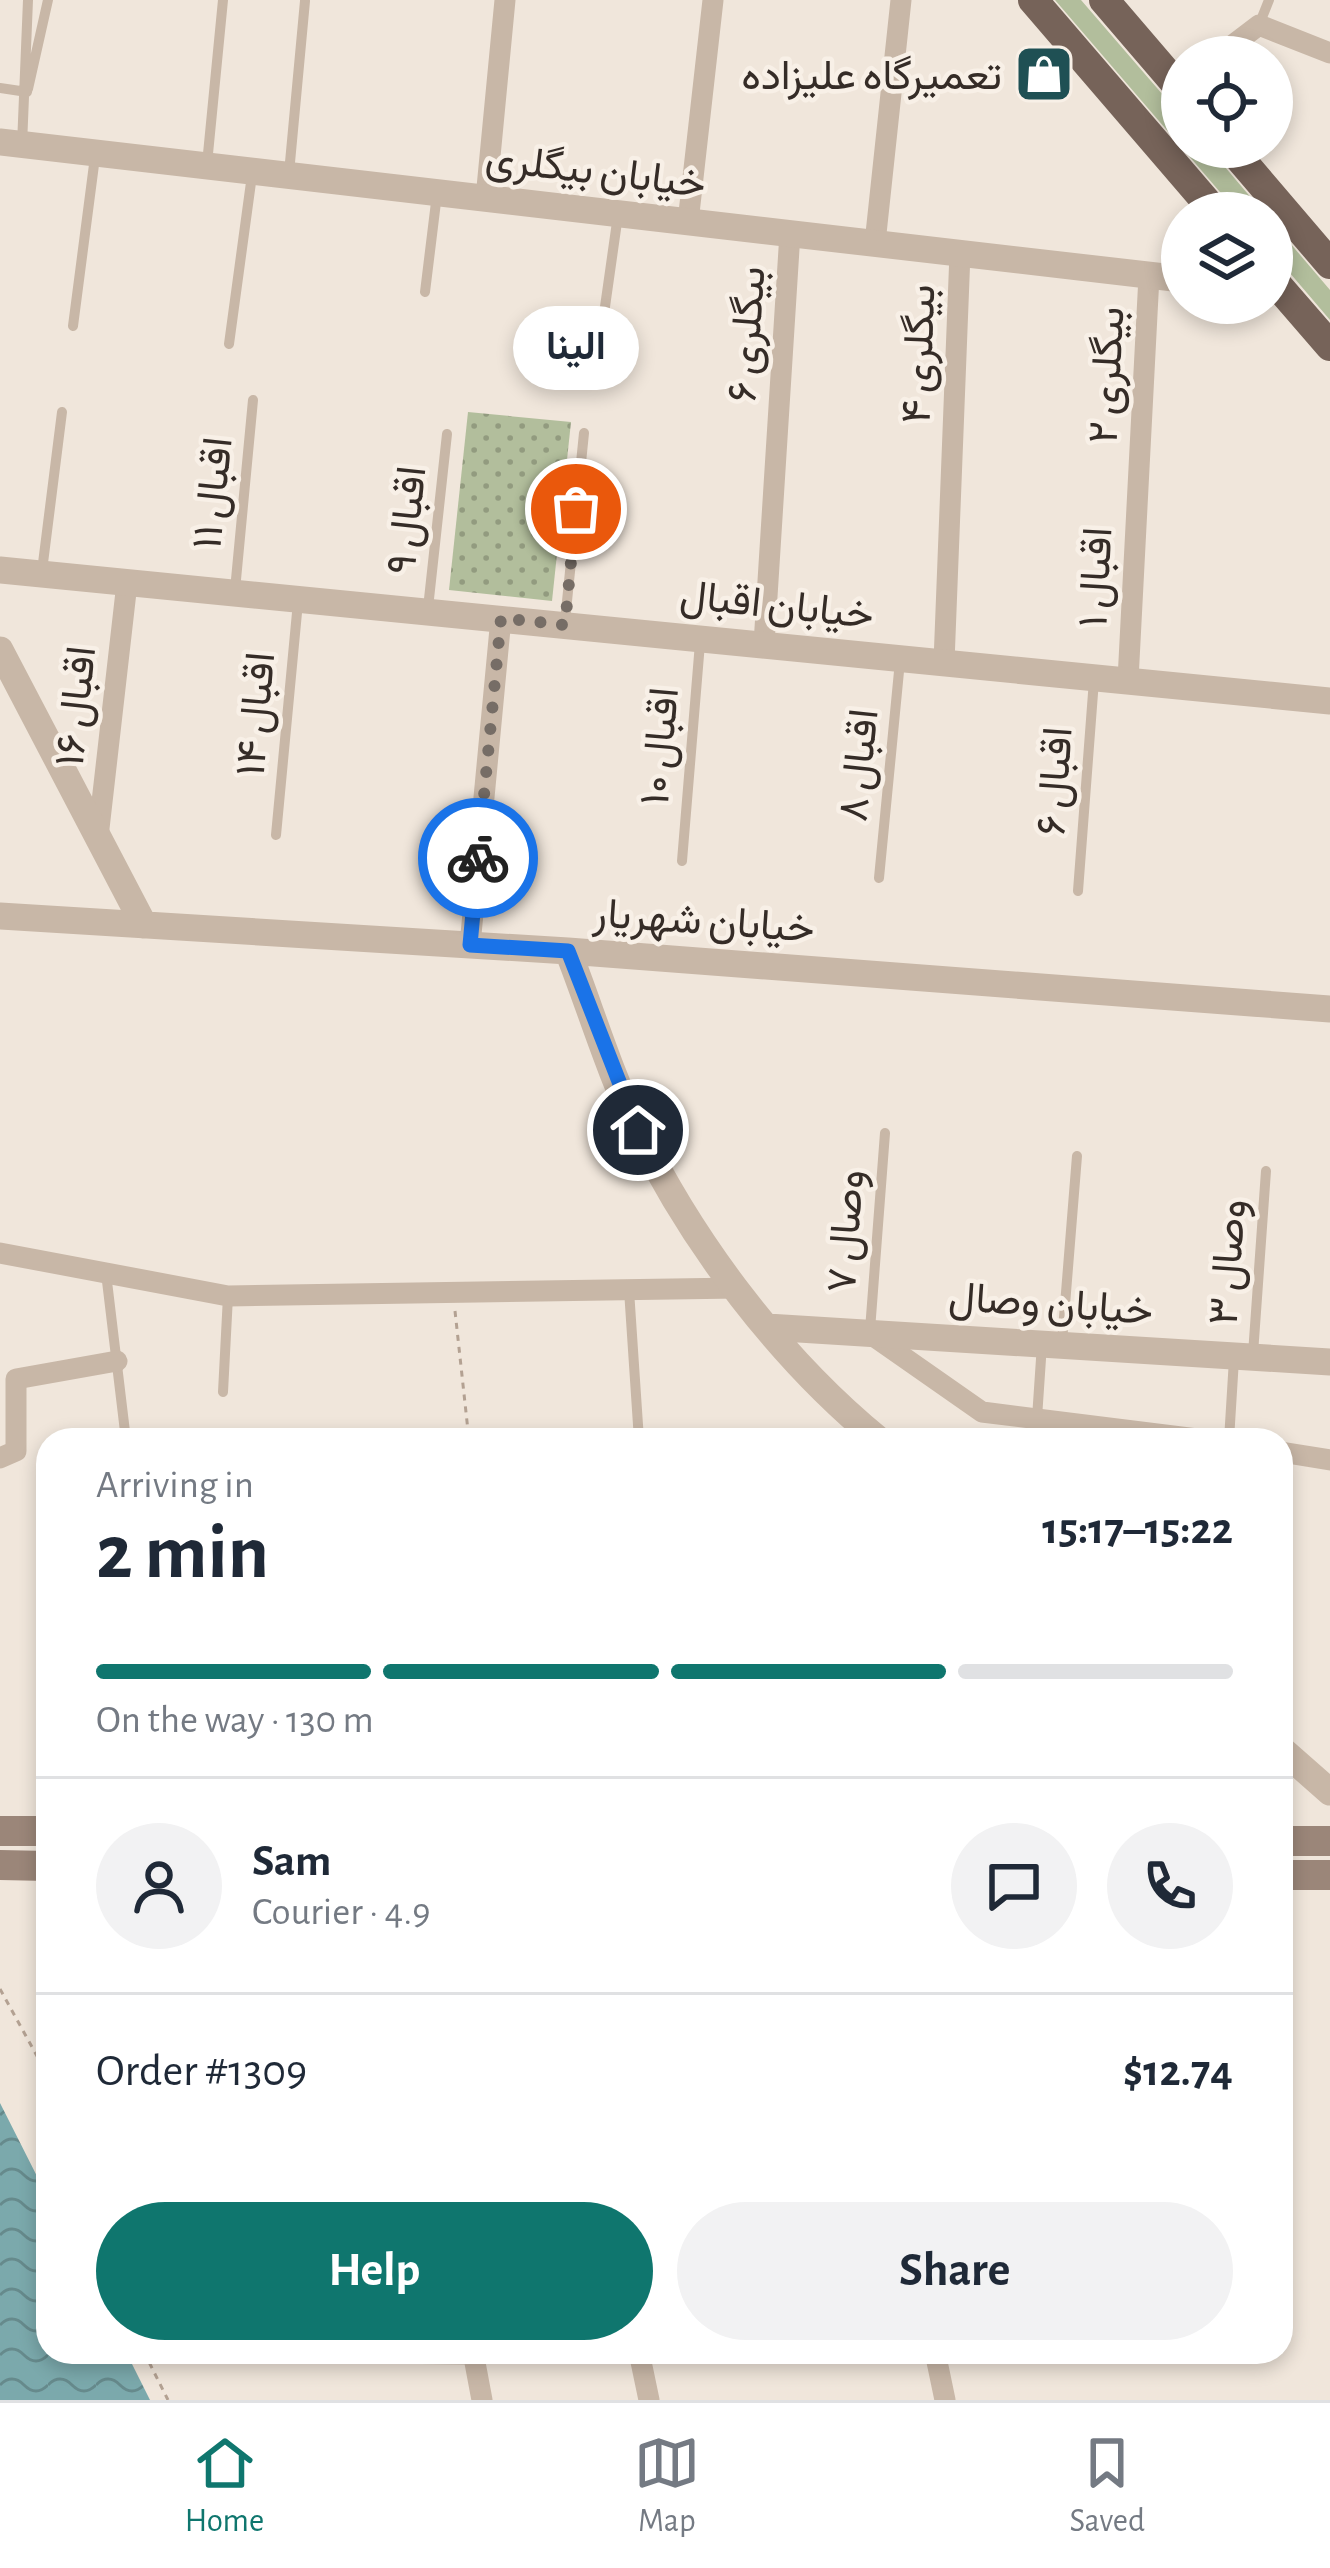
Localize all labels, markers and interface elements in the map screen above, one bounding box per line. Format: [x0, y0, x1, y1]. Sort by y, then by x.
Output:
map controls [1161, 36, 1293, 324]
button: locate [1161, 36, 1293, 168]
shop icon: تعمیرگاه علیزاده [1013, 43, 1075, 105]
place label: تعمیرگاه علیزاده [741, 55, 1002, 101]
street label: خیابان بیگلری [483, 137, 708, 209]
button: layers [1161, 192, 1293, 324]
street label: بیگلری ۶ [721, 265, 777, 404]
street label: بیگلری ۴ [896, 284, 946, 425]
callout: الینا [513, 305, 639, 389]
street label: بیگلری ۲ [1082, 305, 1136, 445]
text: الینا [546, 328, 606, 367]
street label: اقبال ۱۱ [186, 435, 243, 552]
pin [525, 458, 627, 560]
street label: اقبال ۹ [380, 464, 437, 577]
icon: bag [543, 476, 609, 542]
street label: اقبال ۱ [1072, 526, 1123, 629]
street label: خیابان اقبال [678, 574, 876, 639]
street label: اقبال ۱۶ [49, 644, 106, 769]
street label: اقبال ۱۴ [230, 650, 285, 778]
street label: اقبال ۱۰ [634, 685, 689, 807]
street label: اقبال ۸ [832, 707, 889, 824]
street label: اقبال ۶ [1030, 725, 1083, 837]
courier [418, 798, 538, 918]
icon: bike [445, 825, 511, 891]
street label: خیابان شهریار [590, 892, 816, 954]
pin [587, 1079, 689, 1181]
icon: home [605, 1097, 671, 1163]
street label: وصال ۷ [821, 1168, 874, 1294]
street label: وصال ۳ [1203, 1198, 1256, 1327]
street label: خیابان وصال [947, 1276, 1154, 1335]
text: Arriving in [96, 1466, 254, 1505]
text: 15:17–15:22 [1042, 1507, 1233, 1552]
text: 2 min [96, 1515, 269, 1593]
text: On the way · 130 m [96, 1701, 374, 1740]
button: person [96, 1823, 222, 1949]
button: chat [951, 1823, 1077, 1949]
button: phone [1107, 1823, 1233, 1949]
text: Sam [252, 1839, 331, 1884]
text: Courier · 4.9 [252, 1893, 431, 1932]
text: Order #1309 [96, 2049, 307, 2094]
text: $12.74 [1123, 2049, 1233, 2094]
button: Help [96, 2202, 653, 2340]
button: Share [677, 2202, 1233, 2340]
tab: Home [185, 2430, 264, 2542]
tab: Map [634, 2430, 700, 2542]
tab: Saved [1070, 2430, 1145, 2542]

